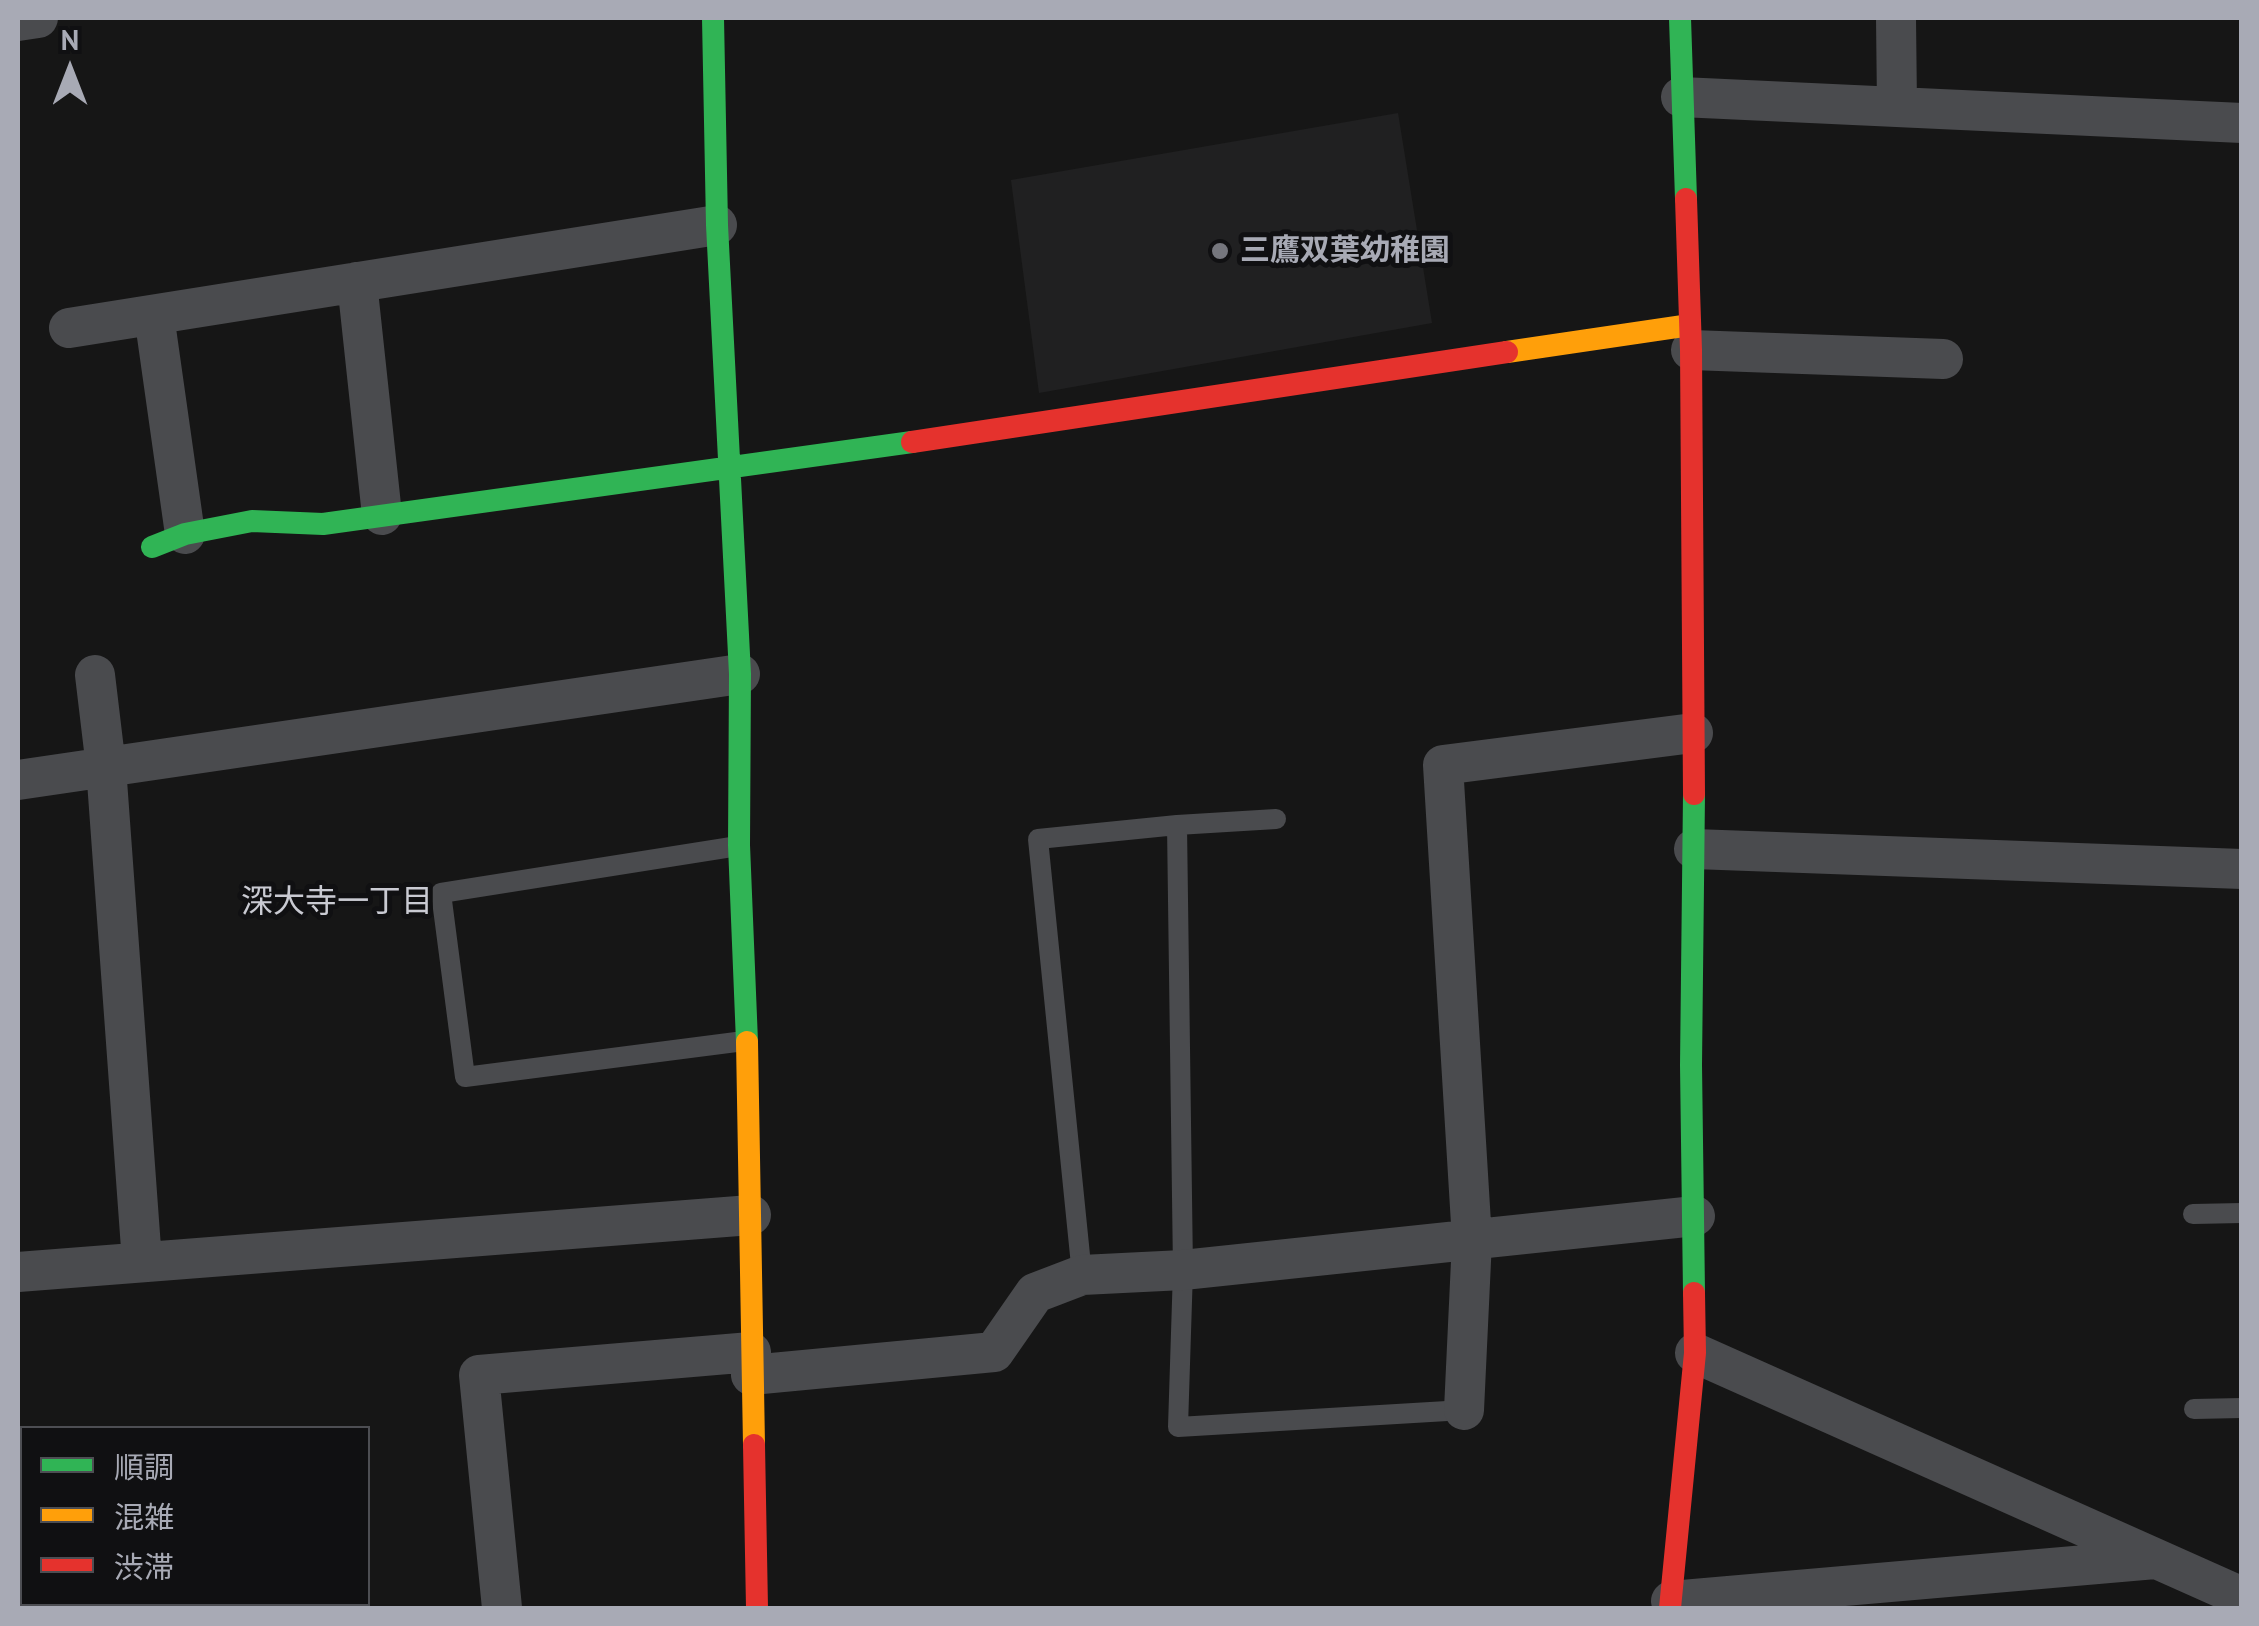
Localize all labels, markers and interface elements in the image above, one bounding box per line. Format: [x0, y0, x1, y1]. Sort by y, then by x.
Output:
north arrow [20, 20, 120, 120]
text: N [61, 21, 79, 58]
place label: 三鷹双葉幼稚園 [1240, 233, 1450, 269]
marker: 三鷹双葉幼稚園 [1209, 240, 1231, 262]
district label: 深大寺一丁目 [241, 884, 433, 922]
legend [20, 1426, 370, 1606]
text: 順調 [114, 1447, 174, 1486]
text: 混雑 [114, 1497, 174, 1536]
text: 渋滞 [114, 1547, 174, 1586]

